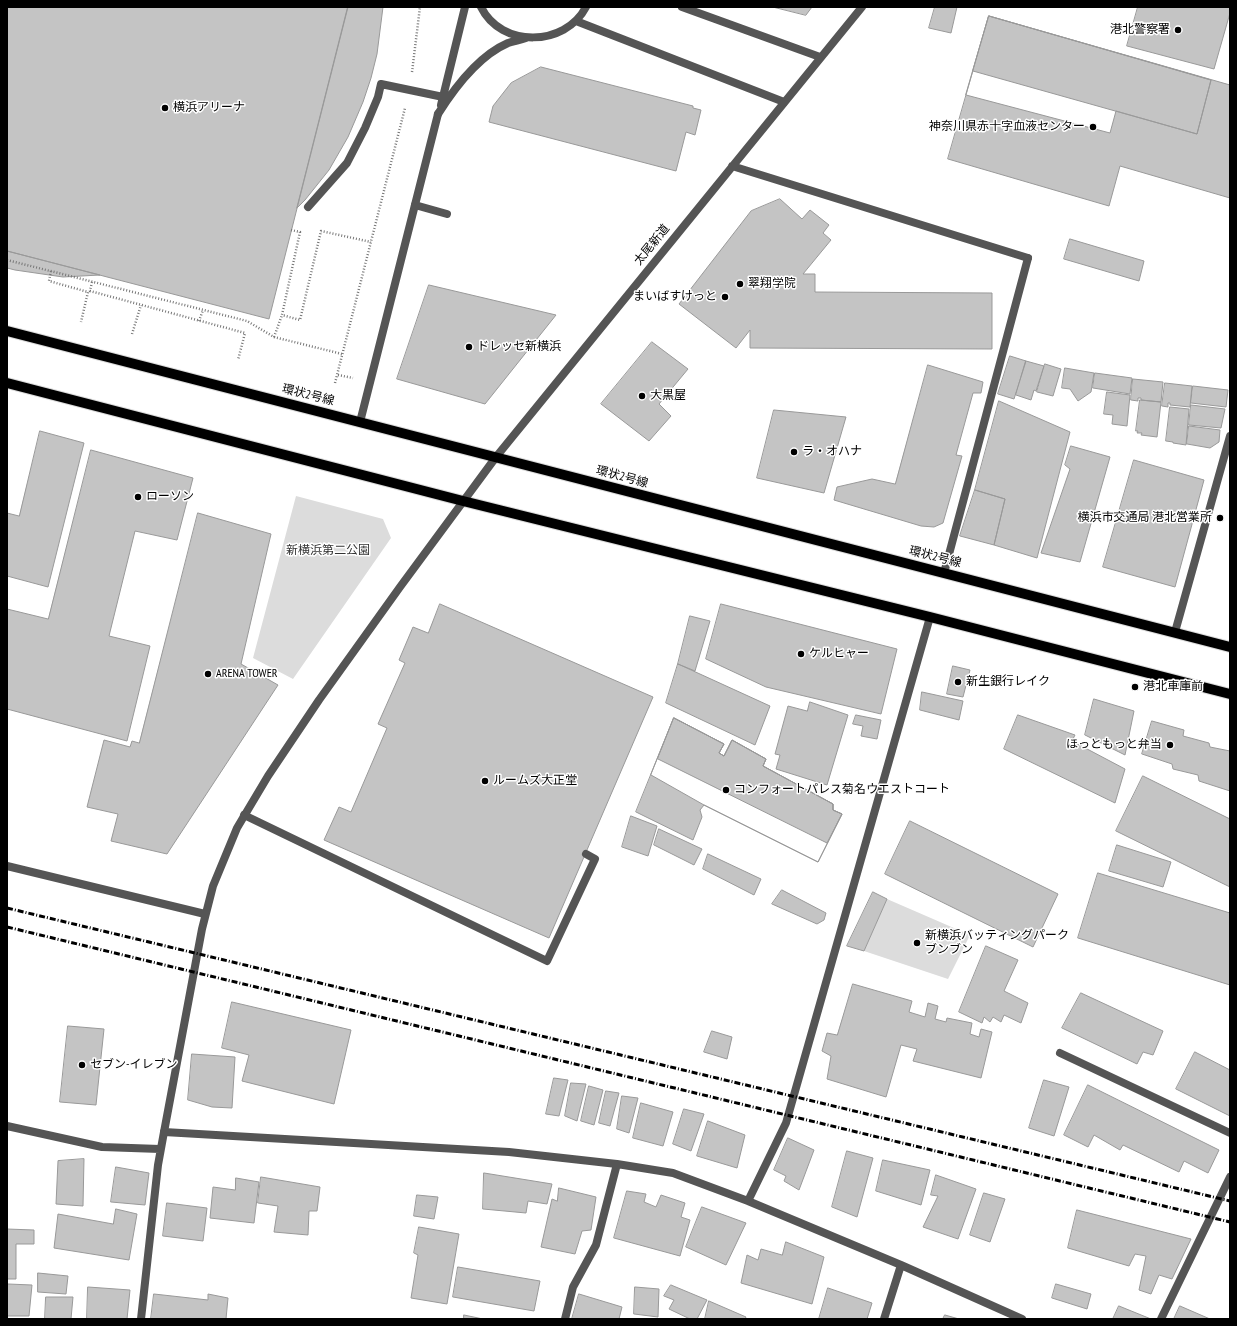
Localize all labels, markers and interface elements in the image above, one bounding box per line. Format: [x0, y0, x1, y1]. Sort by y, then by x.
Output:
place label: 港北警察署 [1110, 23, 1170, 37]
marker: 港北警察署 [1173, 25, 1183, 35]
place label: 横浜アリーナ [173, 101, 245, 115]
marker: 横浜アリーナ [160, 103, 170, 113]
place label: 神奈川県赤十字血液センター [929, 120, 1085, 134]
marker: 神奈川県赤十字血液センター [1088, 122, 1098, 132]
street label: 太尾新道 [631, 222, 673, 268]
place label: 翠翔学院 [748, 277, 796, 291]
marker: 翠翔学院 [735, 279, 745, 289]
place label: まいばすけっと [633, 290, 717, 304]
marker: まいばすけっと [720, 292, 730, 302]
place label: ドレッセ新横浜 [477, 340, 561, 354]
marker: ドレッセ新横浜 [464, 342, 474, 352]
street label: 環状2号線 [280, 382, 336, 408]
place label: 大黒屋 [650, 389, 686, 403]
marker: 大黒屋 [637, 391, 647, 401]
place label: ラ・オハナ [802, 445, 862, 459]
marker: ラ・オハナ [789, 447, 799, 457]
street label: 環状2号線 [594, 463, 650, 491]
place label: ローソン [146, 490, 194, 504]
marker: ローソン [133, 492, 143, 502]
place label: 横浜市交通局 港北営業所 [1077, 511, 1212, 525]
marker: 横浜市交通局 港北営業所 [1215, 513, 1225, 523]
park label: 新横浜第二公園 [286, 544, 370, 558]
street label: 環状2号線 [907, 544, 963, 570]
place label: ケルヒャー [809, 647, 869, 661]
marker: ケルヒャー [796, 649, 806, 659]
place label: ARENA TOWER [216, 667, 278, 681]
marker: ARENA TOWER [203, 669, 213, 679]
place label: 新生銀行レイク [966, 675, 1050, 689]
marker: 新生銀行レイク [953, 677, 963, 687]
place label: 港北車庫前 [1143, 680, 1203, 694]
marker: 港北車庫前 [1130, 682, 1140, 692]
place label: ほっともっと弁当 [1066, 738, 1162, 752]
marker: ほっともっと弁当 [1165, 740, 1175, 750]
place label: ルームズ大正堂 [493, 774, 577, 788]
marker: ルームズ大正堂 [480, 776, 490, 786]
place label: コンフォートパレス菊名ウエストコート [734, 783, 950, 797]
marker: コンフォートパレス菊名ウエストコート [721, 785, 731, 795]
place label: 新横浜バッティングパーク ブンブン [925, 929, 1069, 957]
marker: 新横浜バッティングパーク ブンブン [912, 938, 922, 948]
place label: セブン-イレブン [90, 1058, 177, 1072]
marker: セブン-イレブン [77, 1060, 87, 1070]

